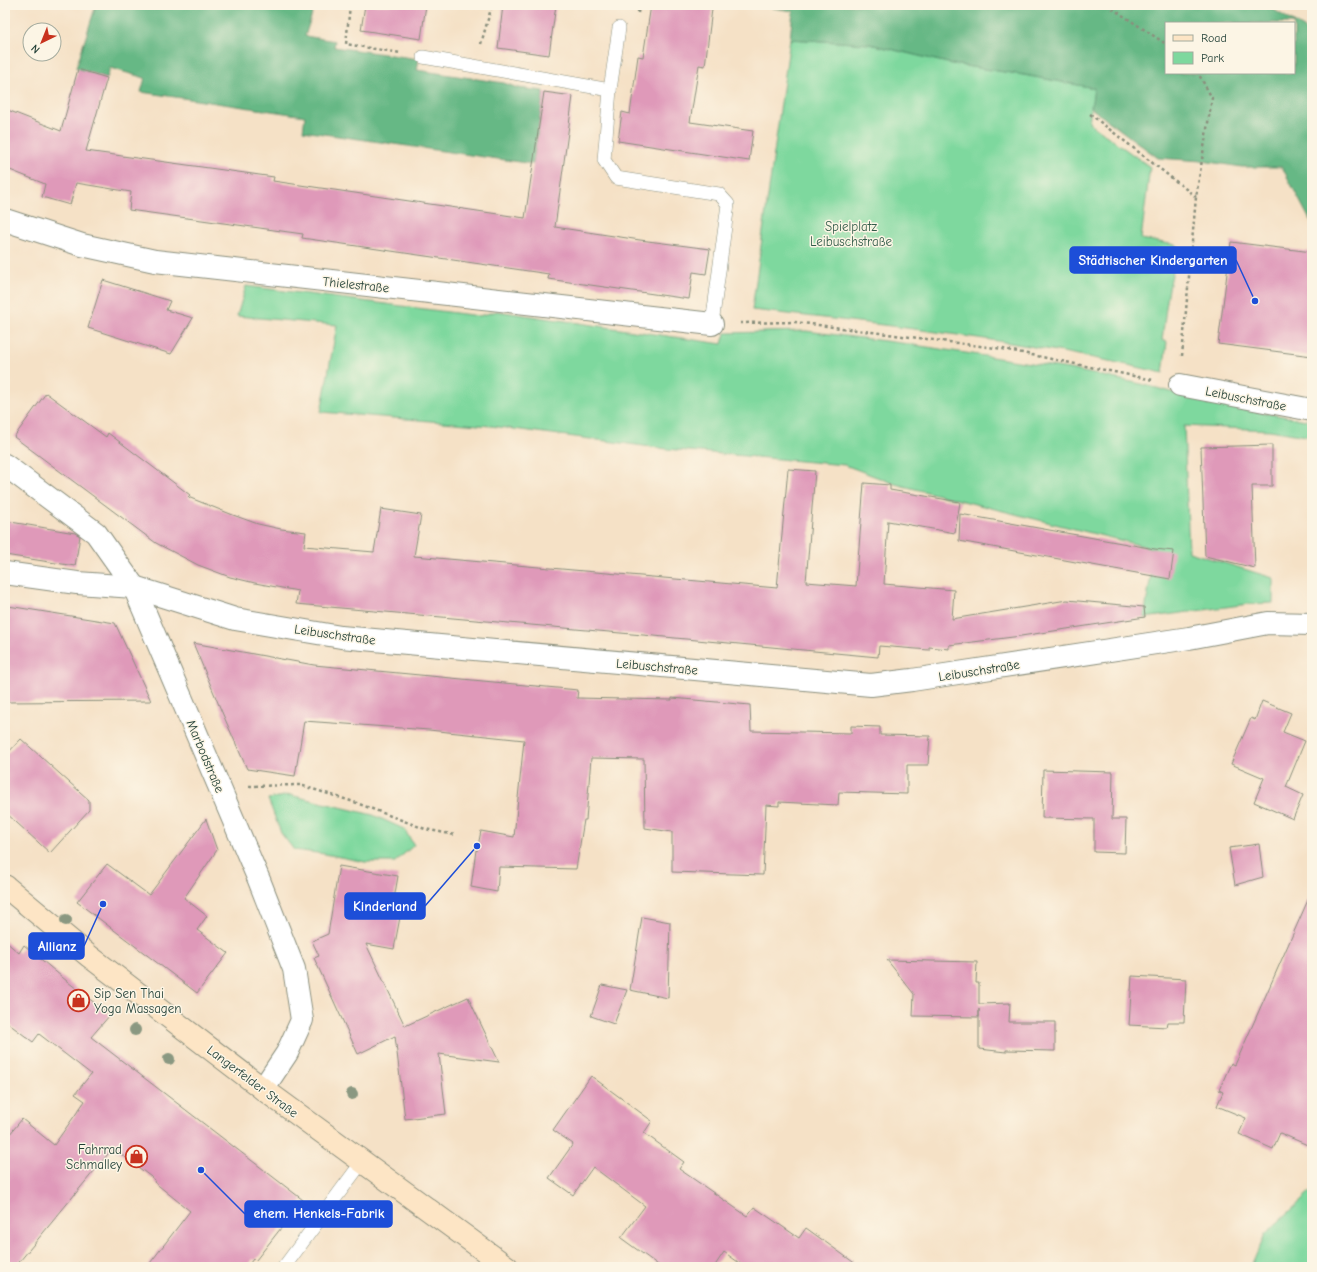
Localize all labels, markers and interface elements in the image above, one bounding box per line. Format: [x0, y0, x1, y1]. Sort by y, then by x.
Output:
north arrow [22, 22, 62, 62]
legend [1165, 22, 1295, 74]
text: Road [1201, 31, 1227, 45]
text: N [28, 42, 43, 56]
text: Park [1201, 51, 1224, 65]
park label: Spielplatz Leibuschstraße [810, 219, 893, 249]
callout: Städtischer Kindergarten [1070, 247, 1236, 273]
text: Städtischer Kindergarten [1078, 252, 1228, 269]
street label: Thielestraße [322, 274, 390, 295]
street label: Leibuschstraße [1204, 383, 1288, 414]
street label: Leibuschstraße [293, 621, 377, 648]
street label: Leibuschstraße [615, 655, 699, 678]
street label: Leibuschstraße [937, 657, 1021, 684]
street label: Marbodstraße [183, 718, 228, 795]
callout: Kinderland [345, 893, 425, 919]
text: Kinderland [353, 898, 417, 915]
callout: Allianz [29, 933, 84, 959]
text: Allianz [38, 938, 76, 955]
place label: Sip Sen Thai Yoga Massagen [94, 986, 181, 1016]
shop icon: Sip Sen Thai Yoga Massagen [66, 987, 92, 1013]
street label: Langerfelder Straße [204, 1042, 302, 1121]
place label: Fahrrad Schmalley [66, 1142, 122, 1172]
shop icon: Fahrrad Schmalley [124, 1143, 150, 1169]
callout: ehem. Henkels-Fabrik [245, 1201, 392, 1227]
text: ehem. Henkels-Fabrik [253, 1205, 385, 1222]

